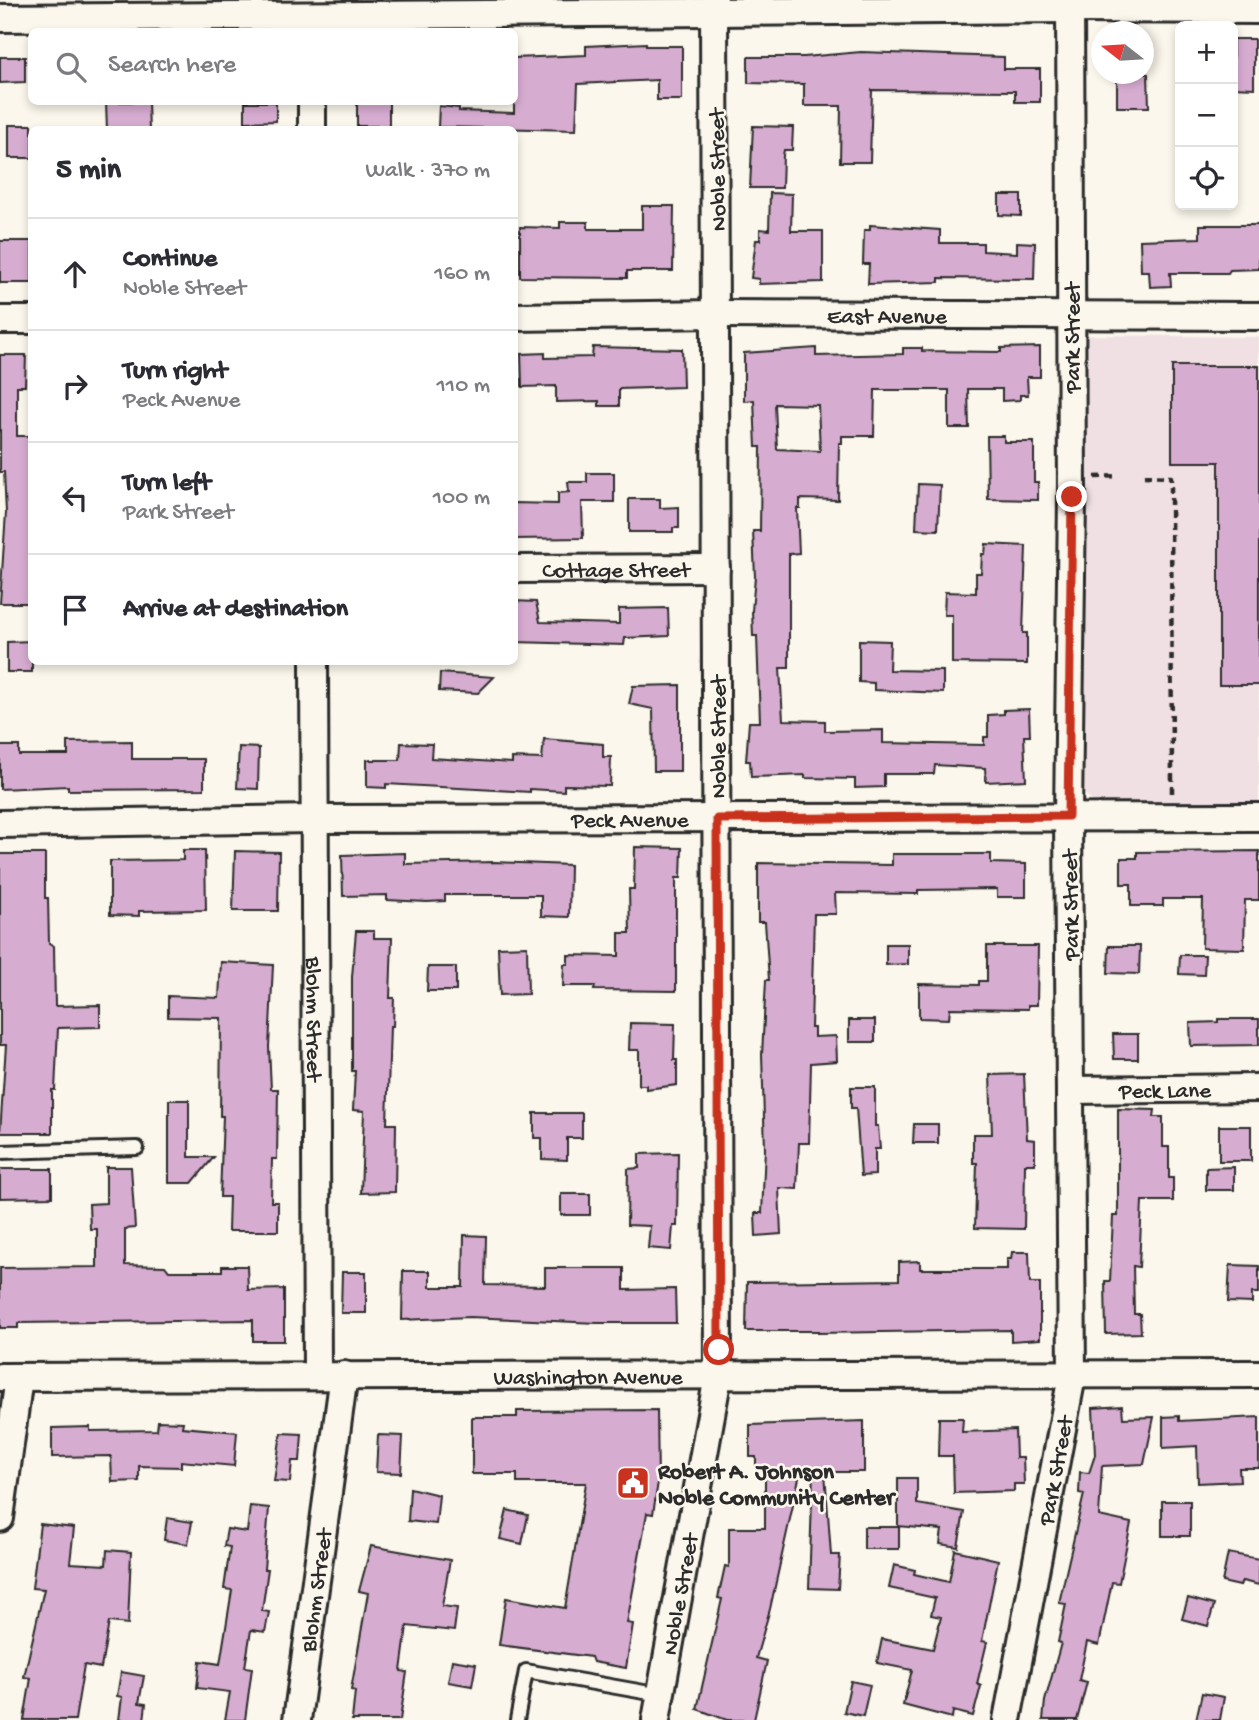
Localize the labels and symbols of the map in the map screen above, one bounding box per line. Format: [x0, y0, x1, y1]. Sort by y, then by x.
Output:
north arrow [1091, 21, 1154, 84]
street label: Noble Street [705, 107, 734, 232]
street label: Park Street [1061, 281, 1088, 394]
street label: East Avenue [827, 304, 948, 332]
route end [1056, 481, 1087, 512]
street label: Cottage Street [542, 558, 692, 586]
street label: Noble Street [707, 674, 734, 798]
street label: Peck Avenue [570, 808, 690, 835]
street label: Park Street [1058, 848, 1087, 961]
street label: Blohm Street [298, 956, 326, 1083]
street label: Peck Lane [1118, 1078, 1212, 1106]
route start [703, 1334, 734, 1365]
street label: Washington Avenue [493, 1365, 684, 1393]
street label: Park Street [1034, 1413, 1081, 1529]
place label: Robert A. Johnson Noble Community Center [657, 1460, 897, 1513]
public building icon: Robert A. Johnson Noble Community Center [614, 1464, 652, 1502]
street label: Blohm Street [296, 1526, 340, 1655]
street label: Noble Street [658, 1530, 707, 1658]

